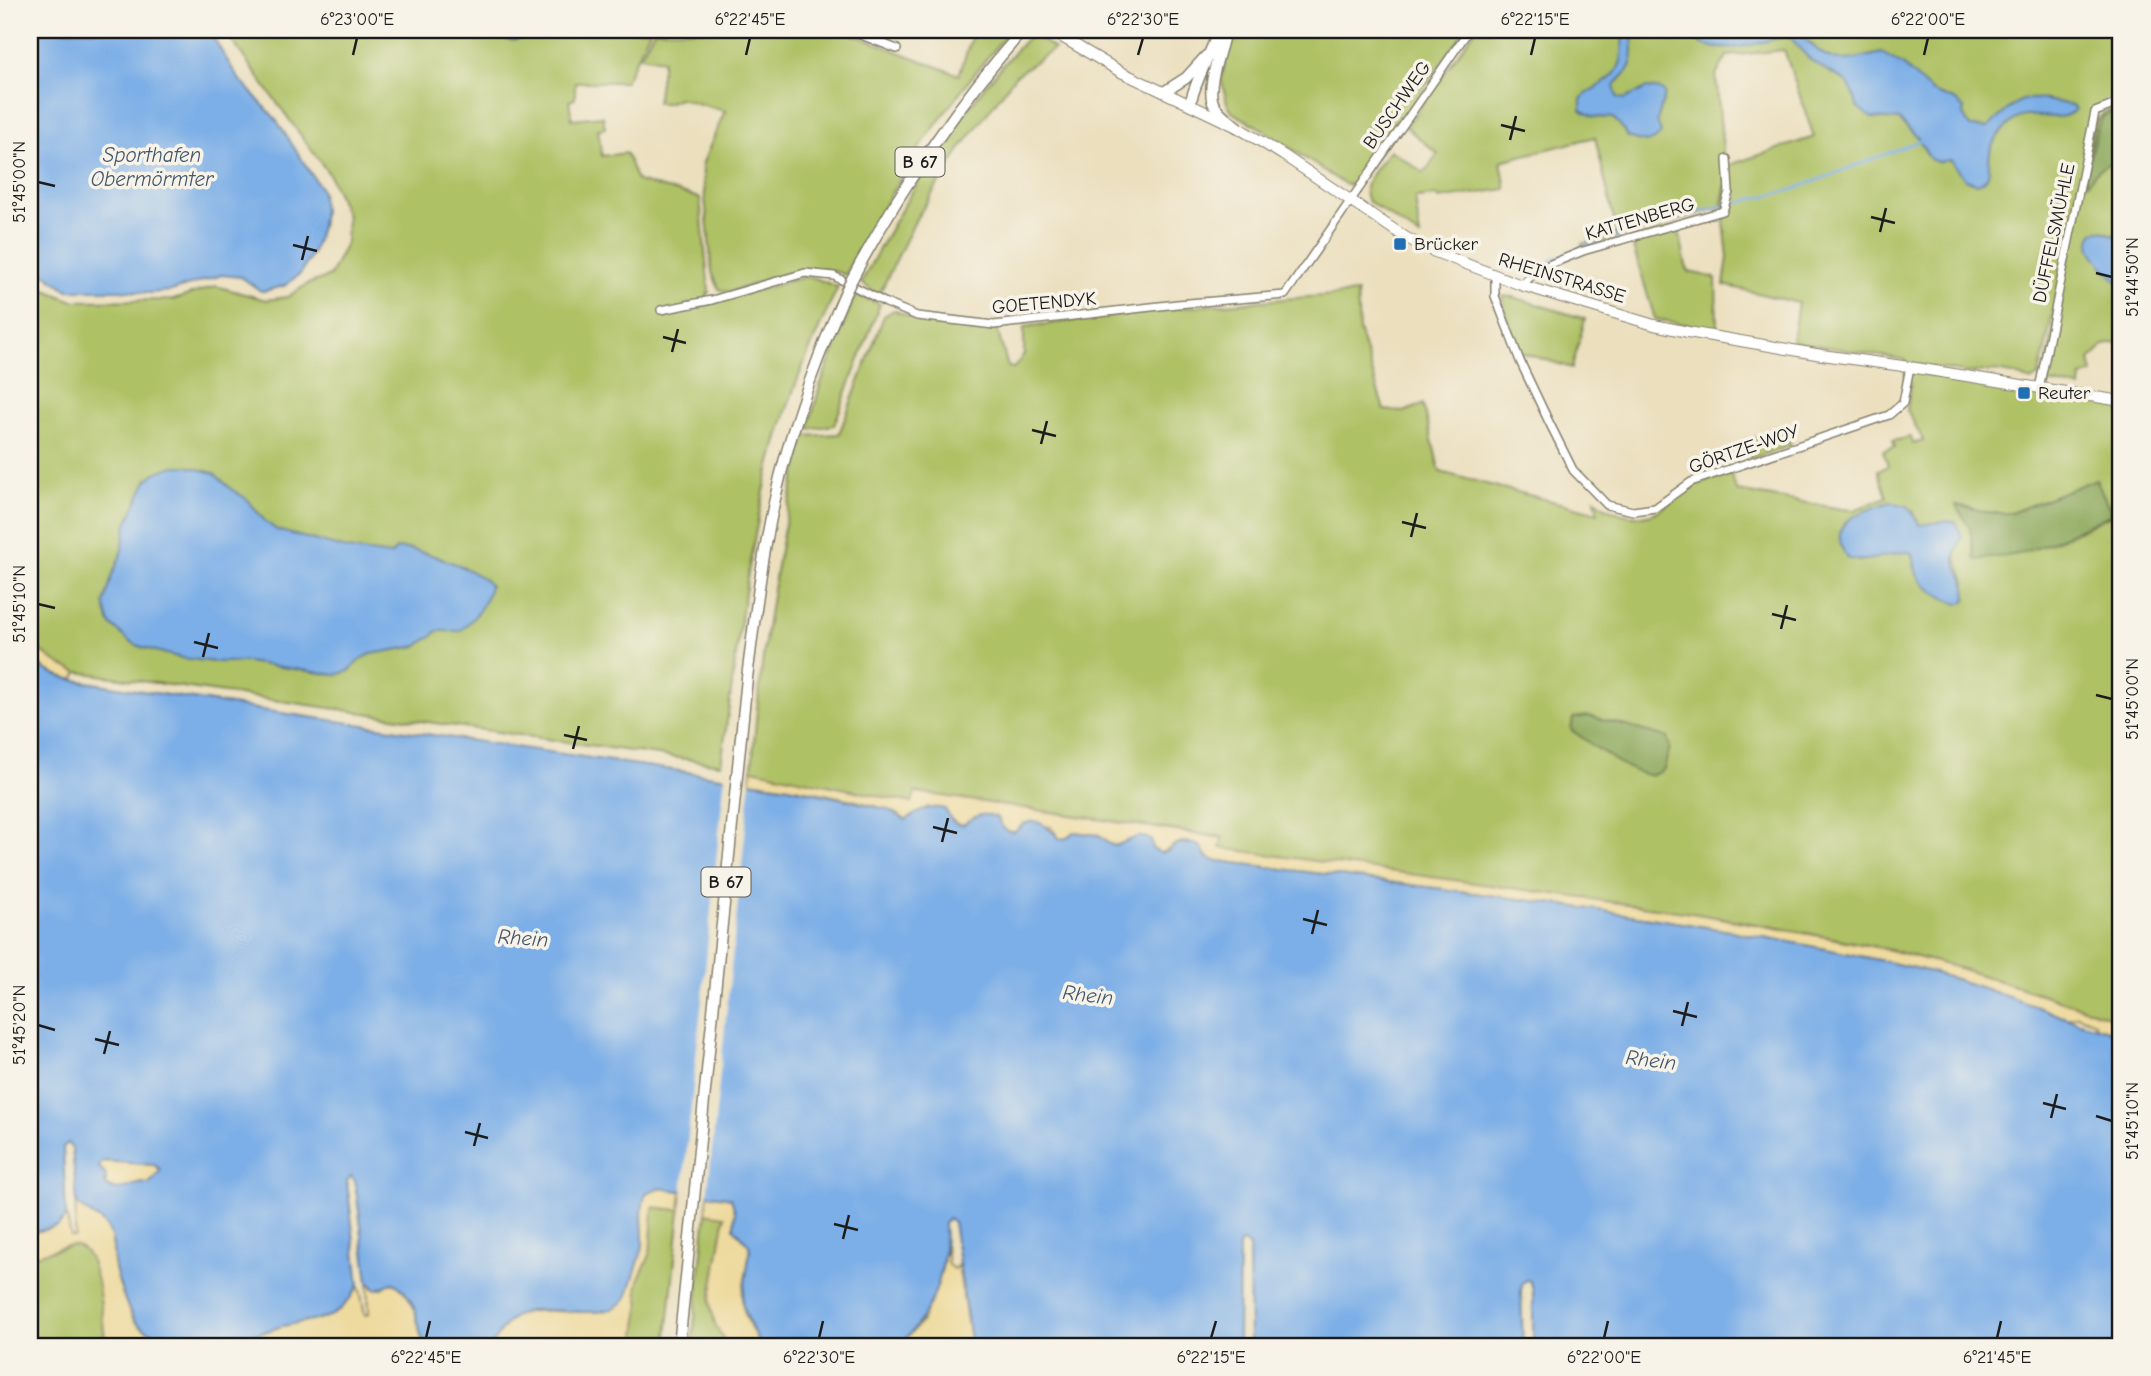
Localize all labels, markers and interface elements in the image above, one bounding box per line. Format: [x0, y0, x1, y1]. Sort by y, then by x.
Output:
text: 6°23'00"E [320, 9, 394, 30]
text: 6°22'45"E [715, 9, 786, 30]
text: 6°22'30"E [1107, 9, 1179, 30]
text: 6°22'15"E [1500, 9, 1570, 30]
text: 6°22'00"E [1891, 9, 1965, 30]
street label: BUSCHWEG [1359, 57, 1435, 153]
text: 51°45'00"N [9, 141, 30, 223]
water label: Sporthafen Obermörmter [91, 143, 215, 191]
road number: B 67 [895, 148, 944, 176]
street label: DÜFFELSMÜHLE [2028, 161, 2080, 305]
street label: KATTENBERG [1583, 193, 1697, 245]
place label: Brücker [1414, 233, 1479, 255]
marker: Brücker [1392, 236, 1408, 252]
text: 51°44'50"N [2122, 237, 2143, 317]
street label: RHEINSTRASSE [1496, 248, 1628, 308]
street label: GOETENDYK [991, 287, 1097, 319]
place label: Reuter [2038, 382, 2091, 404]
marker: Reuter [2016, 385, 2032, 401]
street label: GÖRTZE-WOY [1686, 420, 1803, 478]
text: 51°45'10"N [9, 565, 30, 643]
text: 51°45'00"N [2122, 658, 2143, 740]
road number: B 67 [702, 868, 750, 897]
water label: Rhein [497, 924, 549, 952]
water label: Rhein [1061, 980, 1115, 1010]
text: 51°45'20"N [9, 985, 30, 1065]
water label: Rhein [1624, 1045, 1678, 1075]
text: 51°45'10"N [2122, 1082, 2143, 1160]
text: 6°22'45"E [391, 1347, 462, 1368]
text: 6°22'30"E [783, 1347, 855, 1368]
text: 6°22'15"E [1176, 1347, 1246, 1368]
text: 6°22'00"E [1567, 1347, 1641, 1368]
text: 6°21'45"E [1963, 1347, 2031, 1368]

